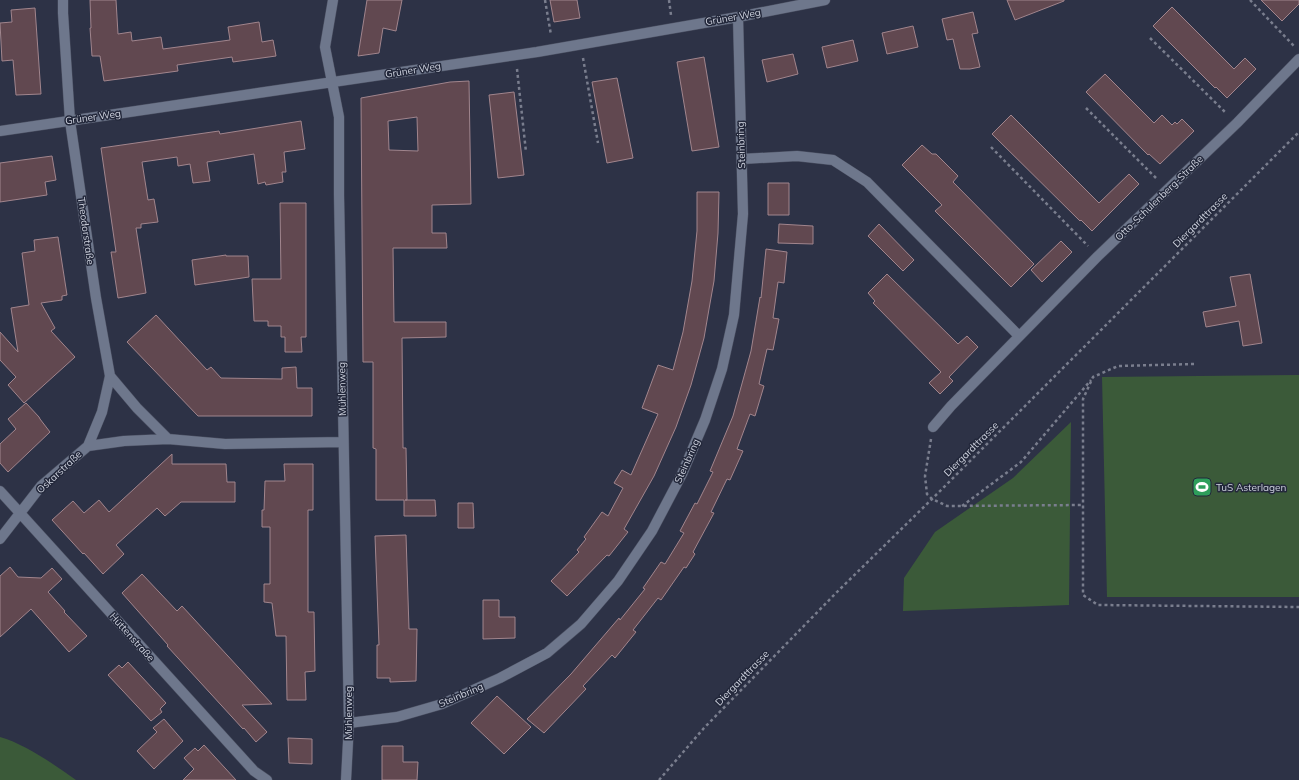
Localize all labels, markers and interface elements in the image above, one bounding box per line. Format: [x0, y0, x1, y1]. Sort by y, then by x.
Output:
street label: Grüner Weg [704, 6, 762, 28]
street label: Grüner Weg [384, 59, 442, 81]
street label: Grüner Weg [64, 107, 122, 127]
street label: Steinbring [734, 121, 748, 169]
street label: Otto-Schulenberg-Straße [1112, 153, 1206, 243]
street label: Diergardttrasse [1170, 190, 1230, 250]
street label: Theodorstraße [75, 196, 97, 266]
street label: Mühlenweg [335, 362, 349, 416]
street label: Diergardttrasse [941, 419, 1001, 479]
street label: Steinbring [671, 437, 703, 485]
street label: Oskarstraße [34, 448, 84, 496]
sports icon: TuS Asterlagen [1191, 476, 1213, 498]
place label: TuS Asterlagen [1216, 481, 1286, 494]
street label: Hüttenstraße [107, 610, 157, 664]
street label: Diergardttrasse [712, 647, 772, 709]
street label: Steinbring [437, 680, 485, 710]
street label: Mühlenweg [342, 686, 355, 740]

